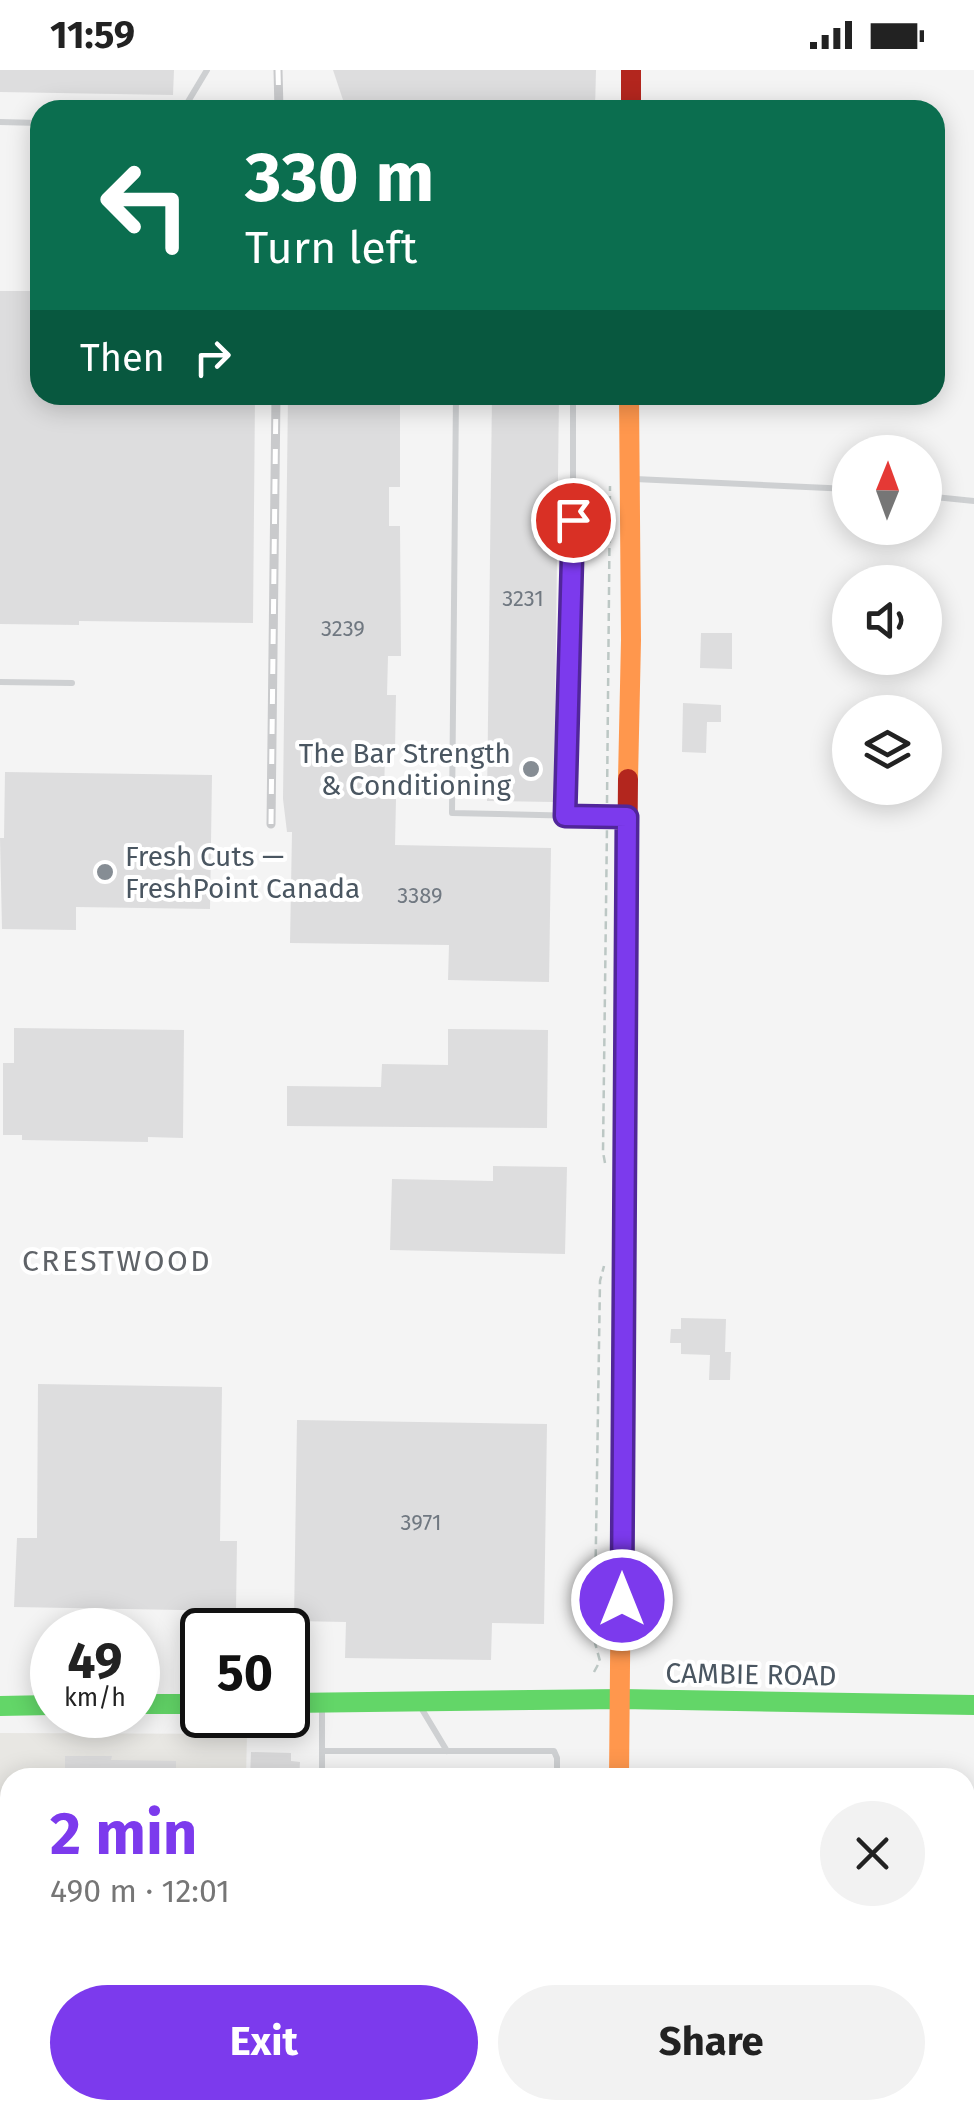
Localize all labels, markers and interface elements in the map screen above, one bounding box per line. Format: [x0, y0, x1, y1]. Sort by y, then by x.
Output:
text: 11:59 [50, 12, 135, 58]
text: 330 m [245, 136, 435, 220]
icon: left [80, 140, 210, 270]
text: Turn left [245, 221, 417, 275]
icon: right [185, 330, 240, 385]
text: Then [80, 335, 165, 381]
north arrow [832, 435, 942, 545]
map controls [832, 435, 942, 805]
pin [531, 478, 616, 563]
icon: arrive [546, 493, 601, 548]
button: sound [832, 565, 942, 675]
house number: 3231 [502, 585, 544, 612]
house number: 3239 [321, 615, 365, 642]
button: layers [832, 695, 942, 805]
place label: The Bar Strength & Conditioning [299, 737, 511, 802]
marker: The Bar Strength & Conditioning [520, 758, 542, 780]
place label: Fresh Cuts — FreshPoint Canada [125, 840, 360, 905]
marker: Fresh Cuts — FreshPoint Canada [94, 861, 116, 883]
house number: 3389 [397, 882, 443, 909]
district label: CRESTWOOD [22, 1243, 212, 1279]
house number: 3971 [401, 1509, 441, 1536]
position arrow [570, 1548, 674, 1652]
speed limit sign: 50 [180, 1608, 310, 1738]
text: 49 [67, 1631, 123, 1691]
street label: CAMBIE ROAD [665, 1657, 837, 1692]
text: km/h [64, 1683, 126, 1713]
text: 2 min [50, 1798, 197, 1870]
button: close [820, 1801, 925, 1906]
text: 490 m · 12:01 [50, 1872, 230, 1910]
button: Exit [50, 1985, 478, 2100]
button: Share [498, 1985, 925, 2100]

